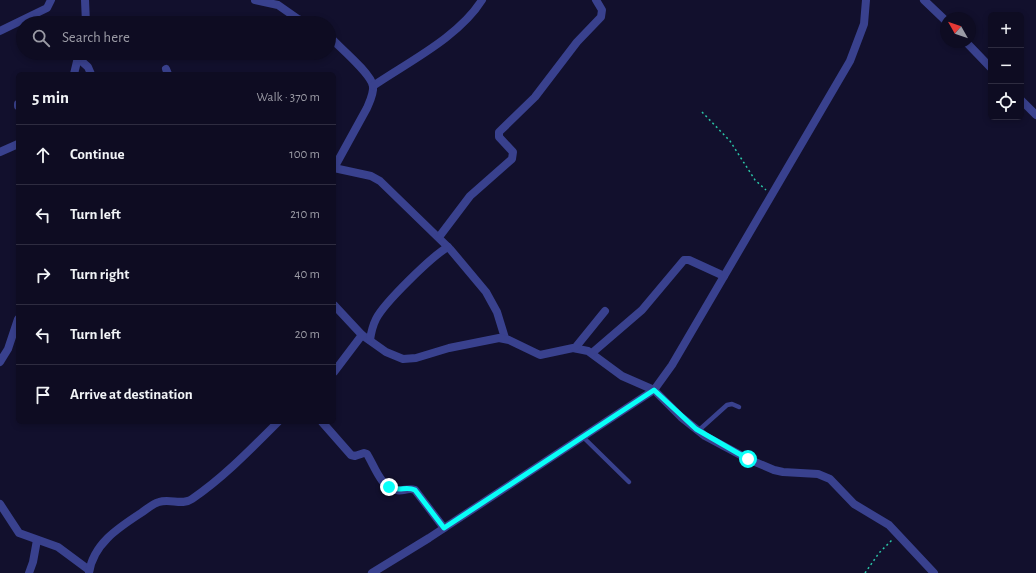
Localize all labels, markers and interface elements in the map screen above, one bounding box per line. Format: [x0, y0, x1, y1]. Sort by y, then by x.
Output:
north arrow [940, 12, 976, 48]
map controls [988, 12, 1024, 120]
button: + [988, 12, 1024, 48]
search box [16, 16, 336, 60]
icon: search [30, 27, 52, 49]
text: Search here [62, 30, 130, 45]
button: − [988, 48, 1024, 84]
button: locate [988, 84, 1024, 120]
text: 5 min [32, 89, 69, 106]
text: Walk · 370 m [256, 91, 320, 104]
icon: ahead [32, 144, 54, 166]
text: Continue [70, 147, 125, 162]
text: 100 m [289, 148, 320, 161]
icon: left [32, 204, 54, 226]
text: Turn left [70, 207, 121, 222]
text: 210 m [290, 208, 320, 221]
icon: right [32, 264, 54, 286]
text: Turn right [70, 267, 129, 282]
text: 40 m [294, 268, 320, 281]
icon: left [32, 324, 54, 346]
text: Turn left [70, 327, 121, 342]
text: 20 m [295, 328, 320, 341]
icon: arrive [32, 384, 54, 406]
text: Arrive at destination [70, 387, 193, 402]
route start [739, 450, 757, 468]
route end [380, 478, 398, 496]

